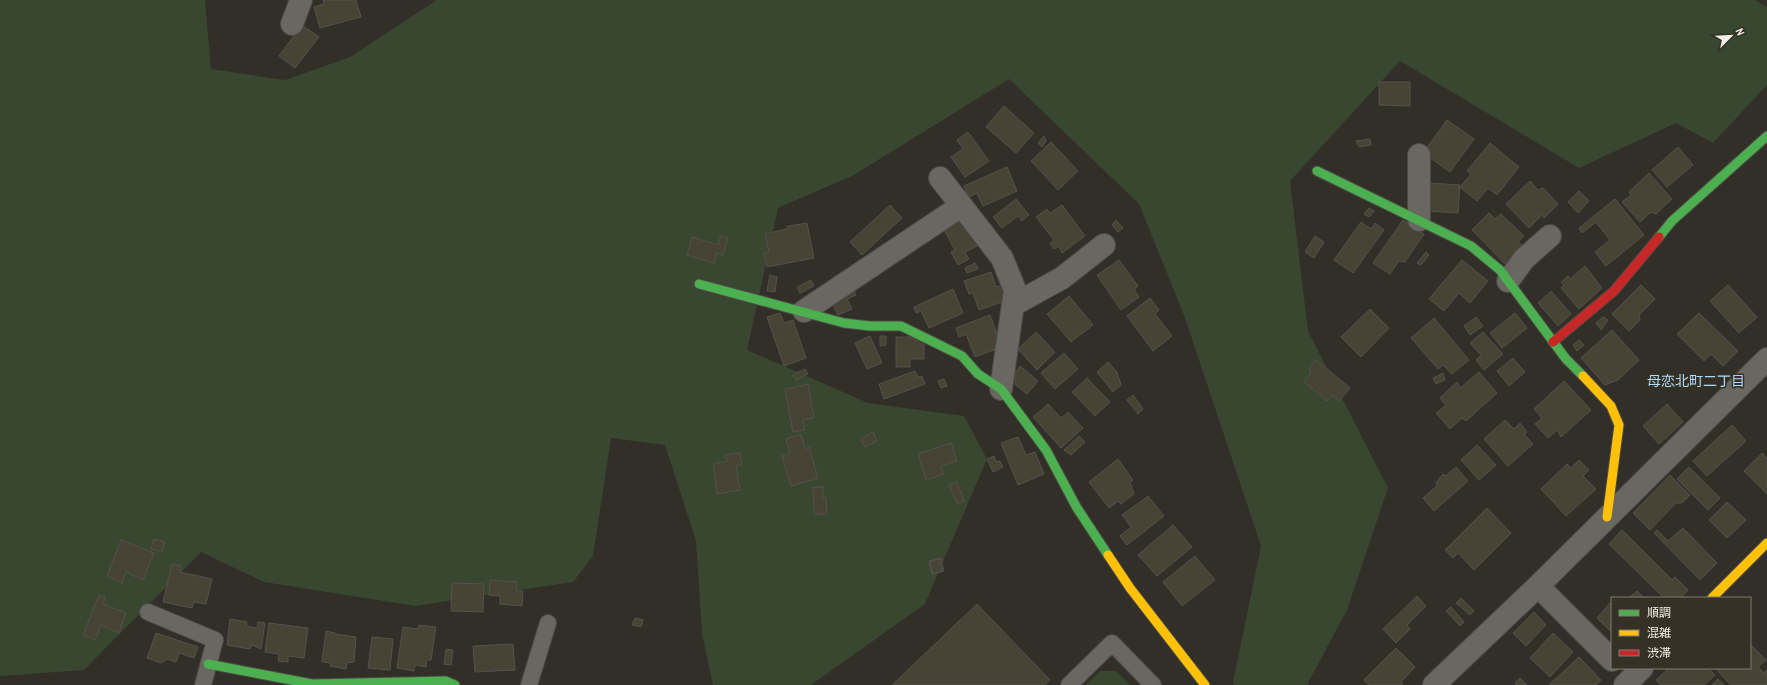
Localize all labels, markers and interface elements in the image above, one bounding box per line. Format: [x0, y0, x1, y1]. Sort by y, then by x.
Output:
north arrow [1711, 16, 1751, 56]
text: N [1732, 26, 1748, 38]
district label: 母恋北町二丁目 [1647, 372, 1745, 390]
legend [1611, 597, 1751, 669]
text: 順調 [1647, 605, 1671, 621]
text: 混雑 [1647, 625, 1671, 641]
text: 渋滞 [1647, 645, 1671, 661]

